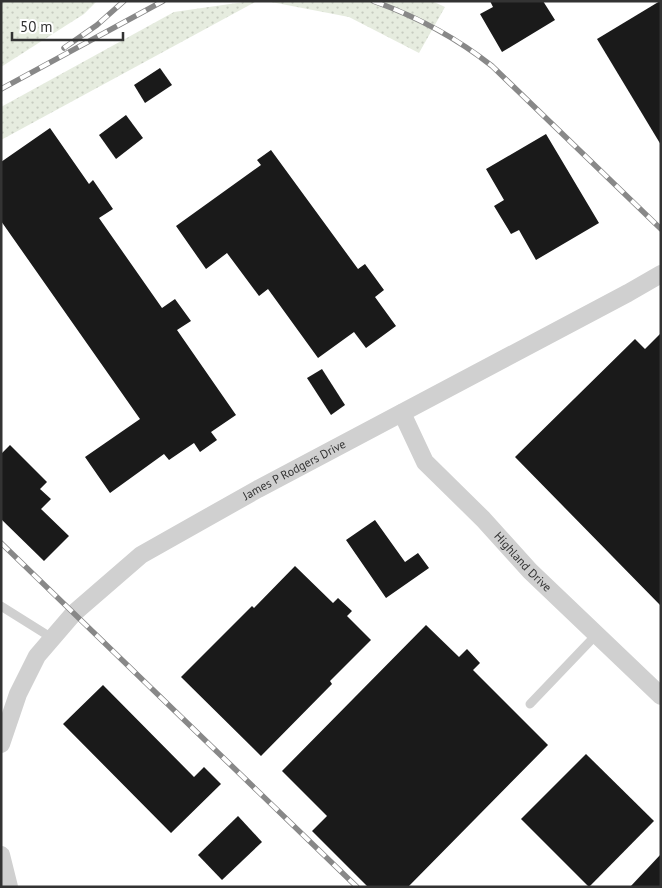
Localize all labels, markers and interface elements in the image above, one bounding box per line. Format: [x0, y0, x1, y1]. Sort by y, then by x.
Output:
scale bar [12, 10, 124, 42]
text: 50 m [20, 17, 53, 36]
street label: James P Rodgers Drive [239, 436, 348, 504]
street label: Highland Drive [491, 529, 555, 595]

